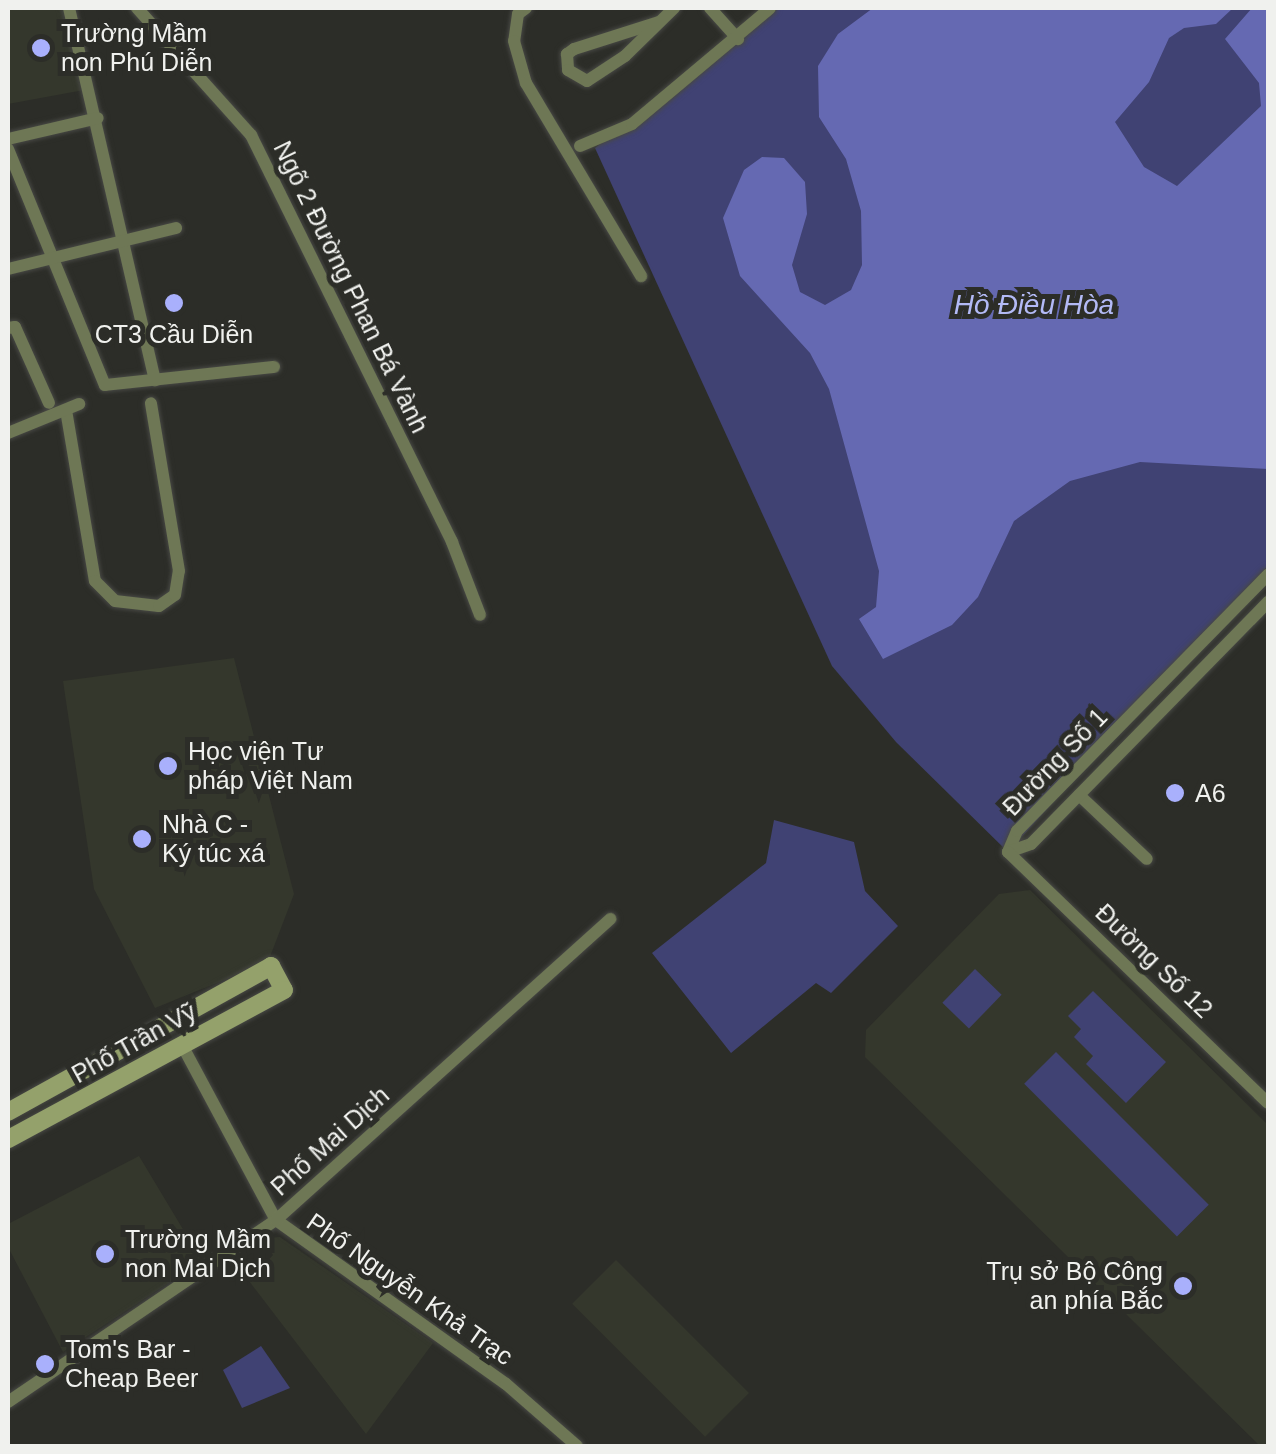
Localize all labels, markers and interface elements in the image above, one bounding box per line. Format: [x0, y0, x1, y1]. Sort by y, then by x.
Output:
place label: Trường Mầm non Phú Diễn [61, 19, 213, 78]
marker: Trường Mầm non Phú Diễn [30, 37, 52, 59]
street label: Ngõ 2 Đường Phan Bá Vành [267, 136, 435, 438]
water label: Hồ Điều Hòa [954, 288, 1114, 322]
marker: CT3 Cầu Diễn [163, 292, 185, 314]
place label: CT3 Cầu Diễn [95, 319, 253, 349]
street label: Đường Số 1 [996, 702, 1114, 822]
place label: Học viện Tư pháp Việt Nam [188, 737, 353, 796]
marker: Học viện Tư pháp Việt Nam [157, 755, 179, 777]
place label: A6 [1195, 778, 1226, 808]
marker: A6 [1164, 782, 1186, 804]
place label: Nhà C - Ký túc xá [162, 810, 265, 869]
marker: Nhà C - Ký túc xá [131, 828, 153, 850]
street label: Đường Số 12 [1089, 898, 1219, 1024]
street label: Phố Trần Vỹ [66, 996, 202, 1090]
street label: Phố Mai Dịch [265, 1080, 395, 1202]
street label: Phố Nguyễn Khả Trạc [301, 1206, 519, 1372]
place label: Trường Mầm non Mai Dịch [125, 1225, 271, 1284]
marker: Trường Mầm non Mai Dịch [94, 1243, 116, 1265]
place label: Trụ sở Bộ Công an phía Bắc [986, 1257, 1163, 1316]
marker: Trụ sở Bộ Công an phía Bắc [1172, 1275, 1194, 1297]
place label: Tom's Bar - Cheap Beer [65, 1335, 198, 1394]
marker: Tom's Bar - Cheap Beer [34, 1353, 56, 1375]

